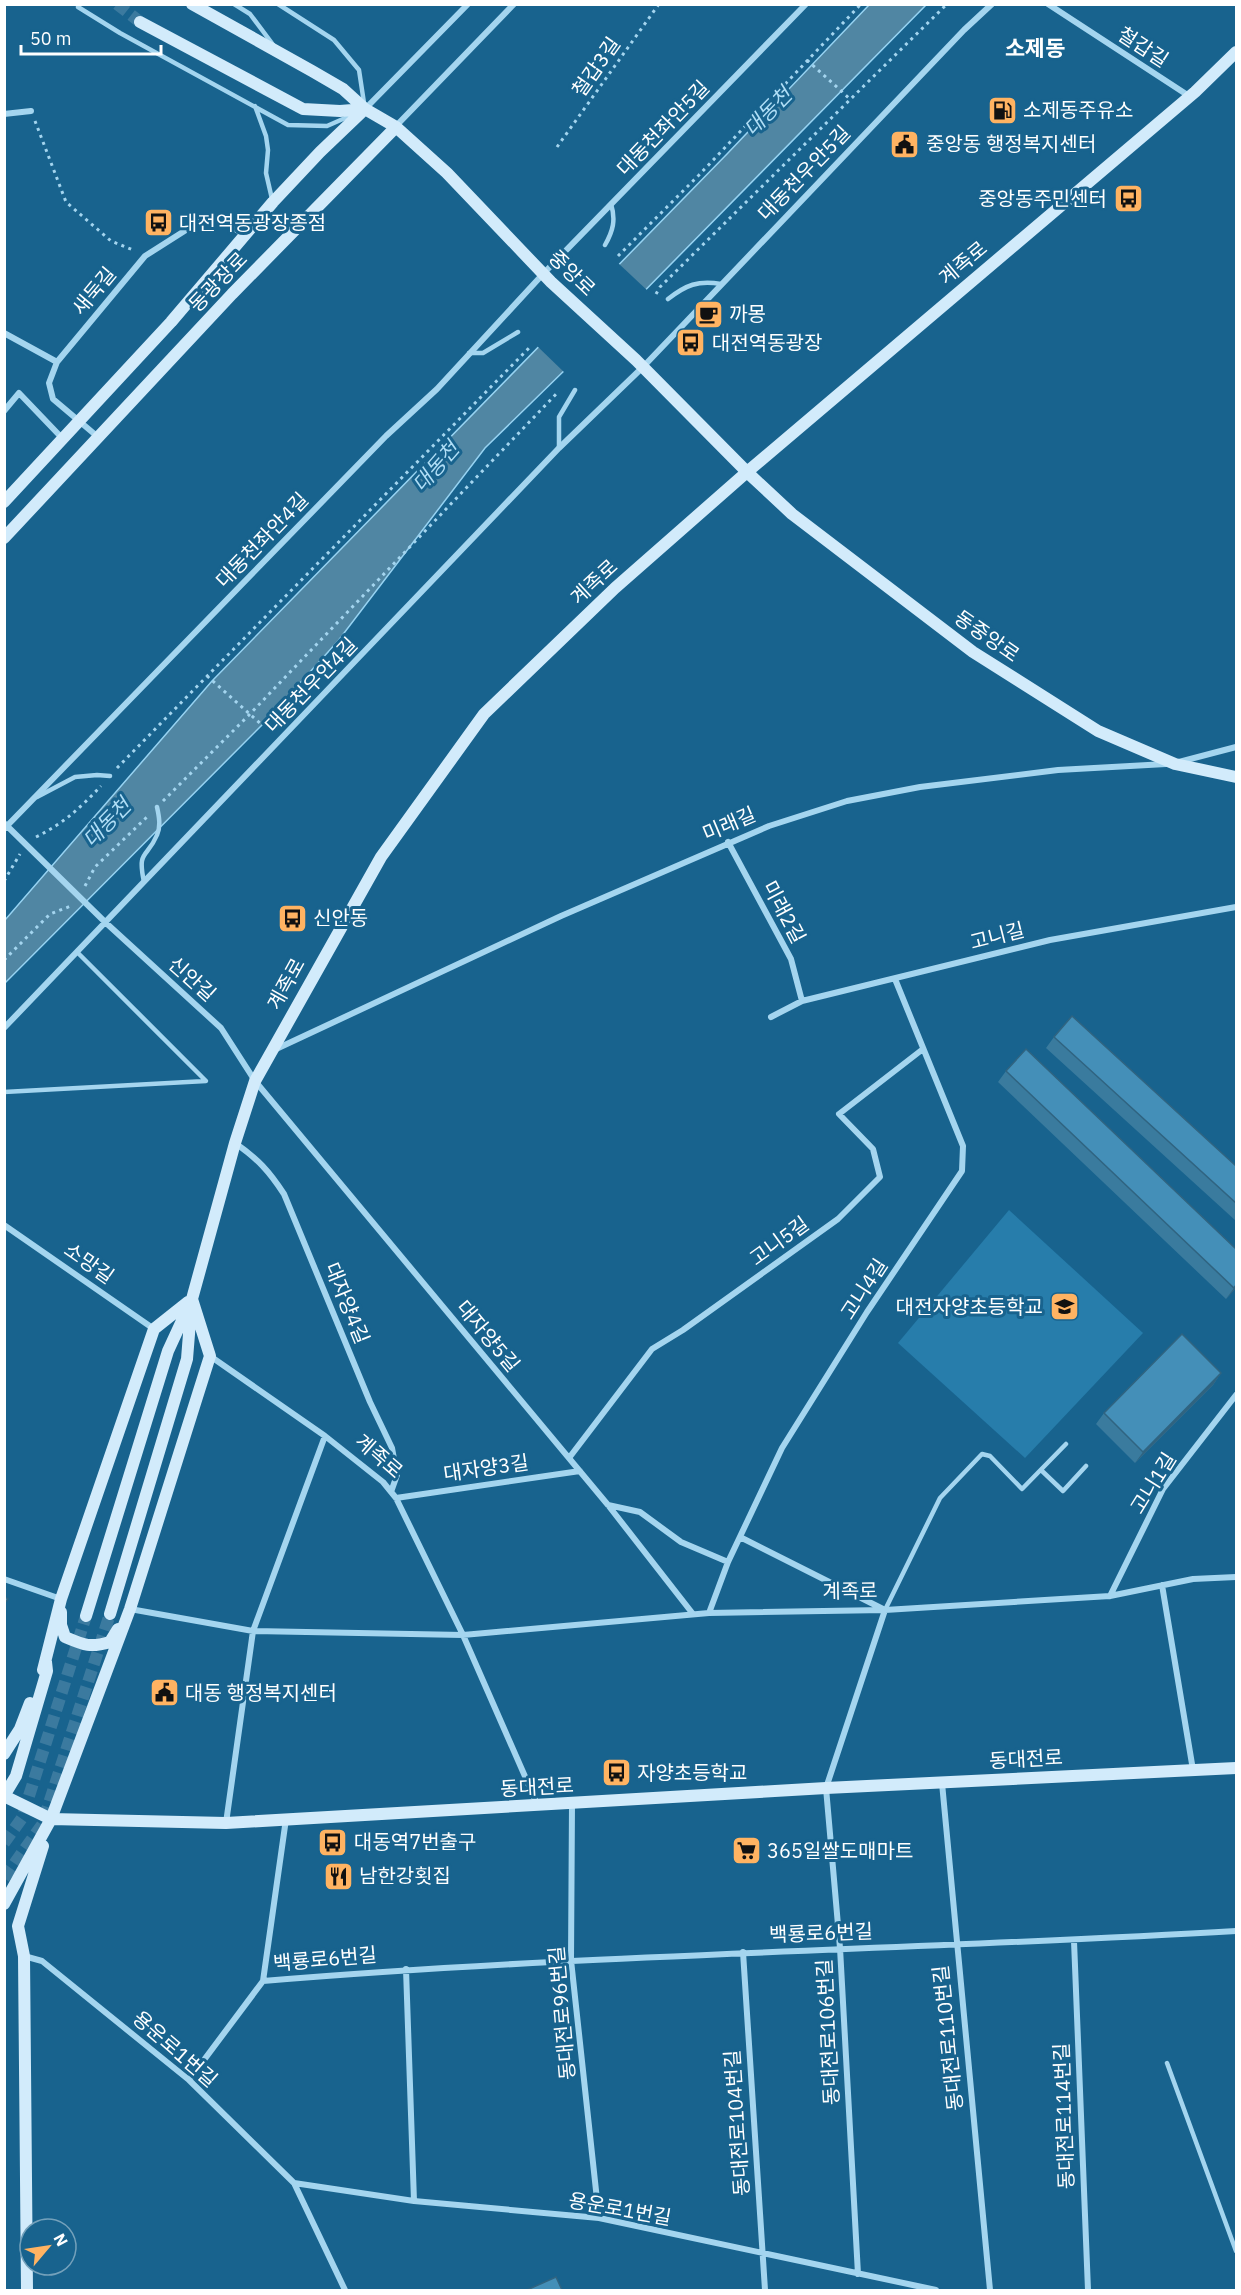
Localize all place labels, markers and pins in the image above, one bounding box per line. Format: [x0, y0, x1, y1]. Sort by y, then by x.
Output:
fuel station icon: 소제동주유소 [986, 94, 1018, 126]
place label: 소제동주유소 [1023, 96, 1133, 123]
public building icon: 중앙동 행정복지센터 [889, 128, 921, 160]
place label: 중앙동 행정복지센터 [926, 130, 1096, 157]
bus stop icon: 중앙동주민센터 [1112, 183, 1144, 215]
place label: 중앙동주민센터 [978, 185, 1107, 212]
bus stop icon: 대전역동광장종점 [142, 207, 174, 239]
place label: 대전역동광장종점 [179, 209, 326, 236]
cafe icon: 까몽 [692, 298, 724, 330]
place label: 까몽 [729, 300, 766, 327]
bus stop icon: 대전역동광장 [675, 327, 707, 359]
place label: 대전역동광장 [712, 329, 822, 356]
bus stop icon: 신안동 [276, 902, 308, 934]
place label: 신안동 [313, 904, 368, 931]
school or university icon: 대전자양초등학교 [1048, 1291, 1080, 1323]
place label: 대전자양초등학교 [896, 1293, 1043, 1320]
public building icon: 대동 행정복지센터 [148, 1677, 180, 1709]
place label: 대동 행정복지센터 [185, 1679, 337, 1706]
bus stop icon: 자양초등학교 [600, 1757, 632, 1789]
place label: 자양초등학교 [637, 1759, 747, 1786]
bus stop icon: 대동역7번출구 [317, 1826, 349, 1858]
place label: 대동역7번출구 [354, 1828, 476, 1855]
supermarket icon: 365일쌀도매마트 [730, 1835, 762, 1867]
place label: 365일쌀도매마트 [767, 1837, 913, 1864]
restaurant icon: 남한강횟집 [322, 1860, 354, 1892]
place label: 남한강횟집 [359, 1862, 451, 1889]

